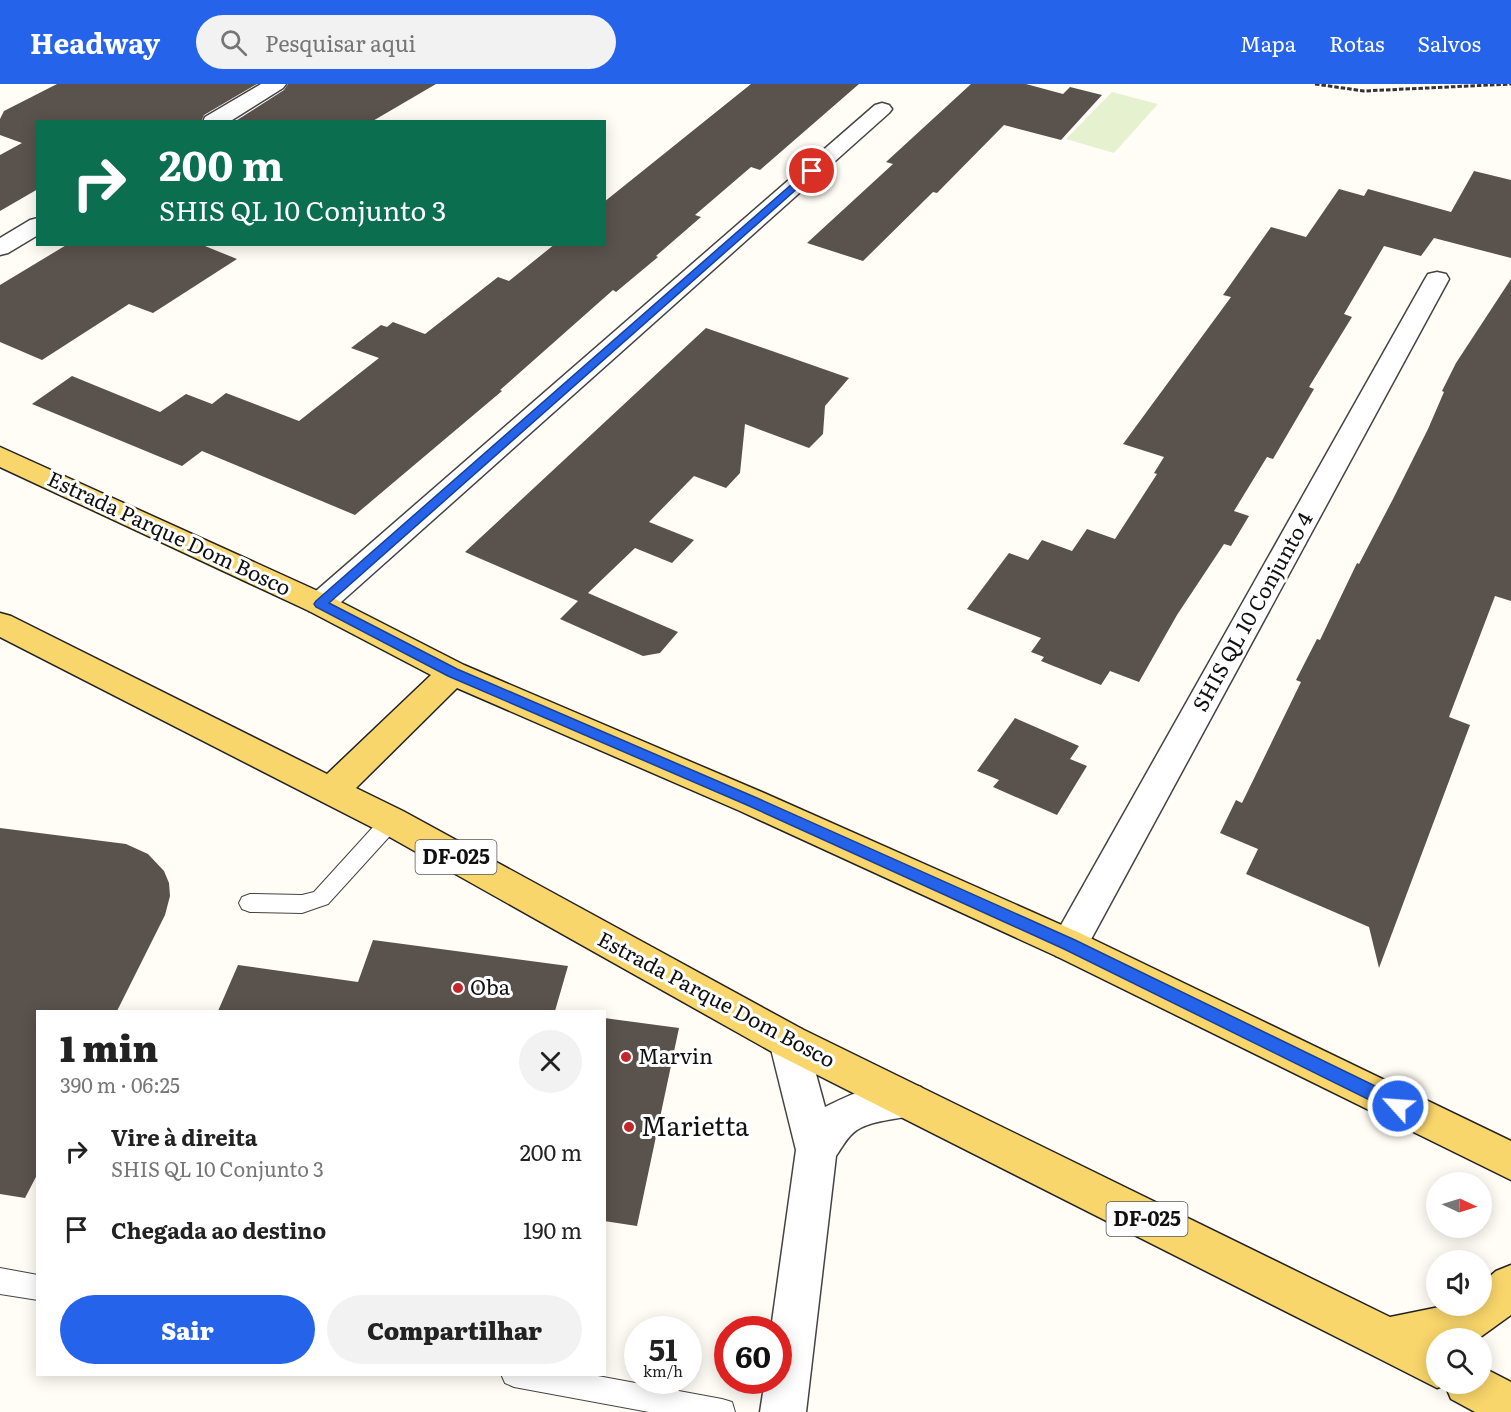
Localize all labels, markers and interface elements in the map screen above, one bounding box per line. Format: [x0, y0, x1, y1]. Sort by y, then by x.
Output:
search box [196, 15, 616, 69]
text: Headway [30, 21, 160, 63]
icon: search [217, 26, 250, 59]
text: Pesquisar aqui [265, 26, 416, 59]
text: Mapa [1240, 27, 1296, 58]
text: Rotas [1329, 27, 1385, 58]
text: Salvos [1418, 27, 1481, 58]
text: 200 m [159, 132, 284, 194]
icon: right [60, 144, 138, 222]
pin [786, 145, 837, 196]
icon: arrive [795, 154, 828, 187]
text: SHIS QL 10 Conjunto 3 [159, 189, 446, 229]
street label: Estrada Parque Dom Bosco [43, 462, 297, 602]
street label: SHIS QL 10 Conjunto 4 [1183, 505, 1319, 716]
road number: DF-025 [416, 840, 496, 874]
street label: Estrada Parque Dom Bosco [593, 922, 842, 1074]
place label: Oba [470, 970, 511, 1001]
marker: Oba [451, 981, 465, 995]
text: 1 min [60, 1020, 158, 1073]
button: close [519, 1030, 582, 1093]
place label: Marvin [638, 1039, 713, 1070]
marker: Marvin [619, 1050, 633, 1064]
text: 390 m · 06:25 [60, 1069, 180, 1099]
position arrow [1366, 1074, 1430, 1138]
place label: Marietta [641, 1105, 749, 1144]
text: Vire à direita [111, 1120, 258, 1153]
marker: Marietta [622, 1120, 636, 1134]
icon: right [60, 1135, 93, 1168]
text: 200 m [520, 1135, 582, 1168]
text: SHIS QL 10 Conjunto 3 [111, 1153, 324, 1183]
north arrow [1426, 1172, 1492, 1238]
map controls [1426, 1172, 1492, 1394]
road number: DF-025 [1106, 1202, 1188, 1236]
icon: arrive [60, 1213, 93, 1246]
text: Chegada ao destino [111, 1213, 326, 1246]
text: 190 m [523, 1213, 582, 1246]
button: sound [1426, 1250, 1492, 1316]
button: Sair [60, 1295, 315, 1364]
button: Compartilhar [327, 1295, 582, 1364]
speed limit sign: 60 [714, 1316, 792, 1394]
text: 51 [649, 1326, 677, 1370]
button: search [1426, 1328, 1492, 1394]
text: km/h [643, 1359, 683, 1382]

